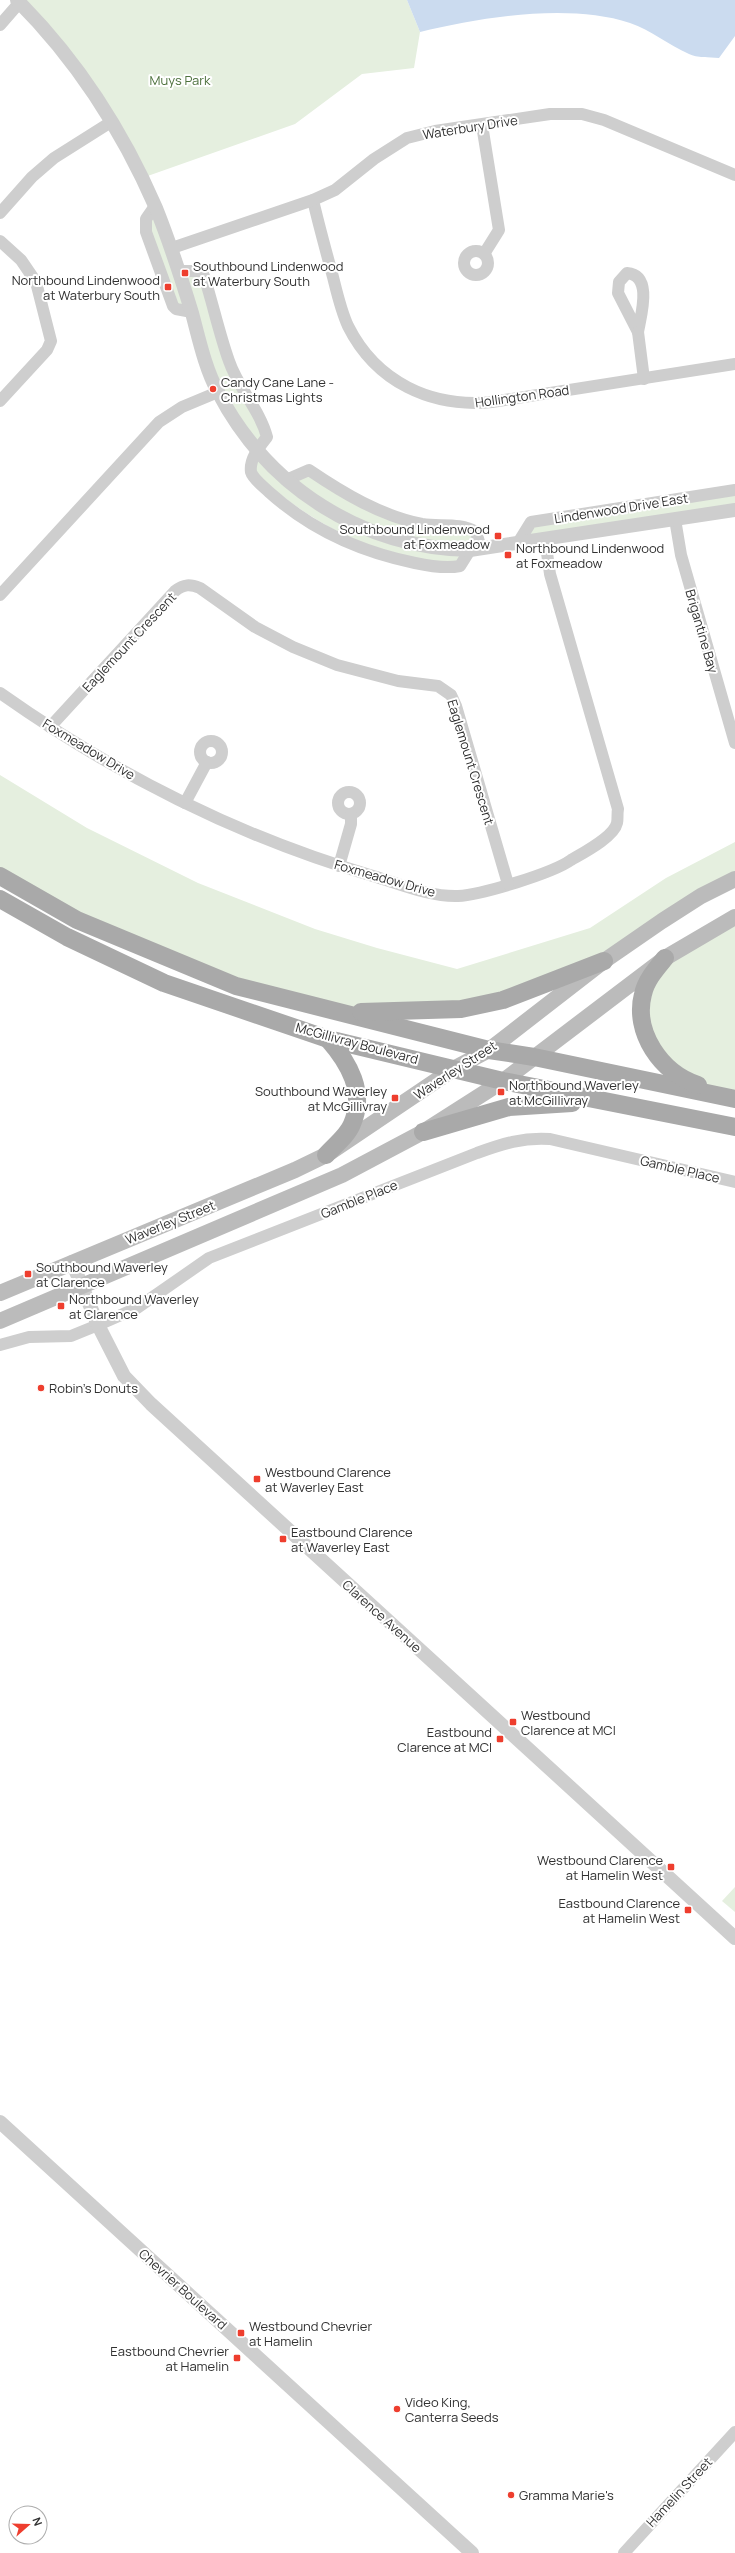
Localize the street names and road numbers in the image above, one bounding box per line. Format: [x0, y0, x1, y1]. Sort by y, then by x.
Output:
street label: Waterbury Drive [421, 111, 519, 143]
street label: Hollington Road [474, 380, 570, 412]
street label: Lindenwood Drive East [553, 489, 689, 527]
street label: Brigantine Bay [681, 587, 723, 675]
street label: Eaglemount Crescent [78, 588, 180, 696]
street label: Eaglemount Crescent [443, 697, 499, 827]
street label: Foxmeadow Drive [40, 714, 139, 784]
street label: Foxmeadow Drive [332, 855, 438, 901]
street label: McGillivray Boulevard [294, 1018, 420, 1068]
street label: Waverley Street [410, 1036, 500, 1104]
street label: Gamble Place [638, 1151, 722, 1187]
street label: Gamble Place [318, 1175, 400, 1223]
street label: Waverley Street [122, 1196, 218, 1248]
street label: Clarence Avenue [338, 1576, 426, 1657]
street label: Chevrier Boulevard [135, 2244, 231, 2334]
street label: Hamelin Street [642, 2453, 716, 2531]

